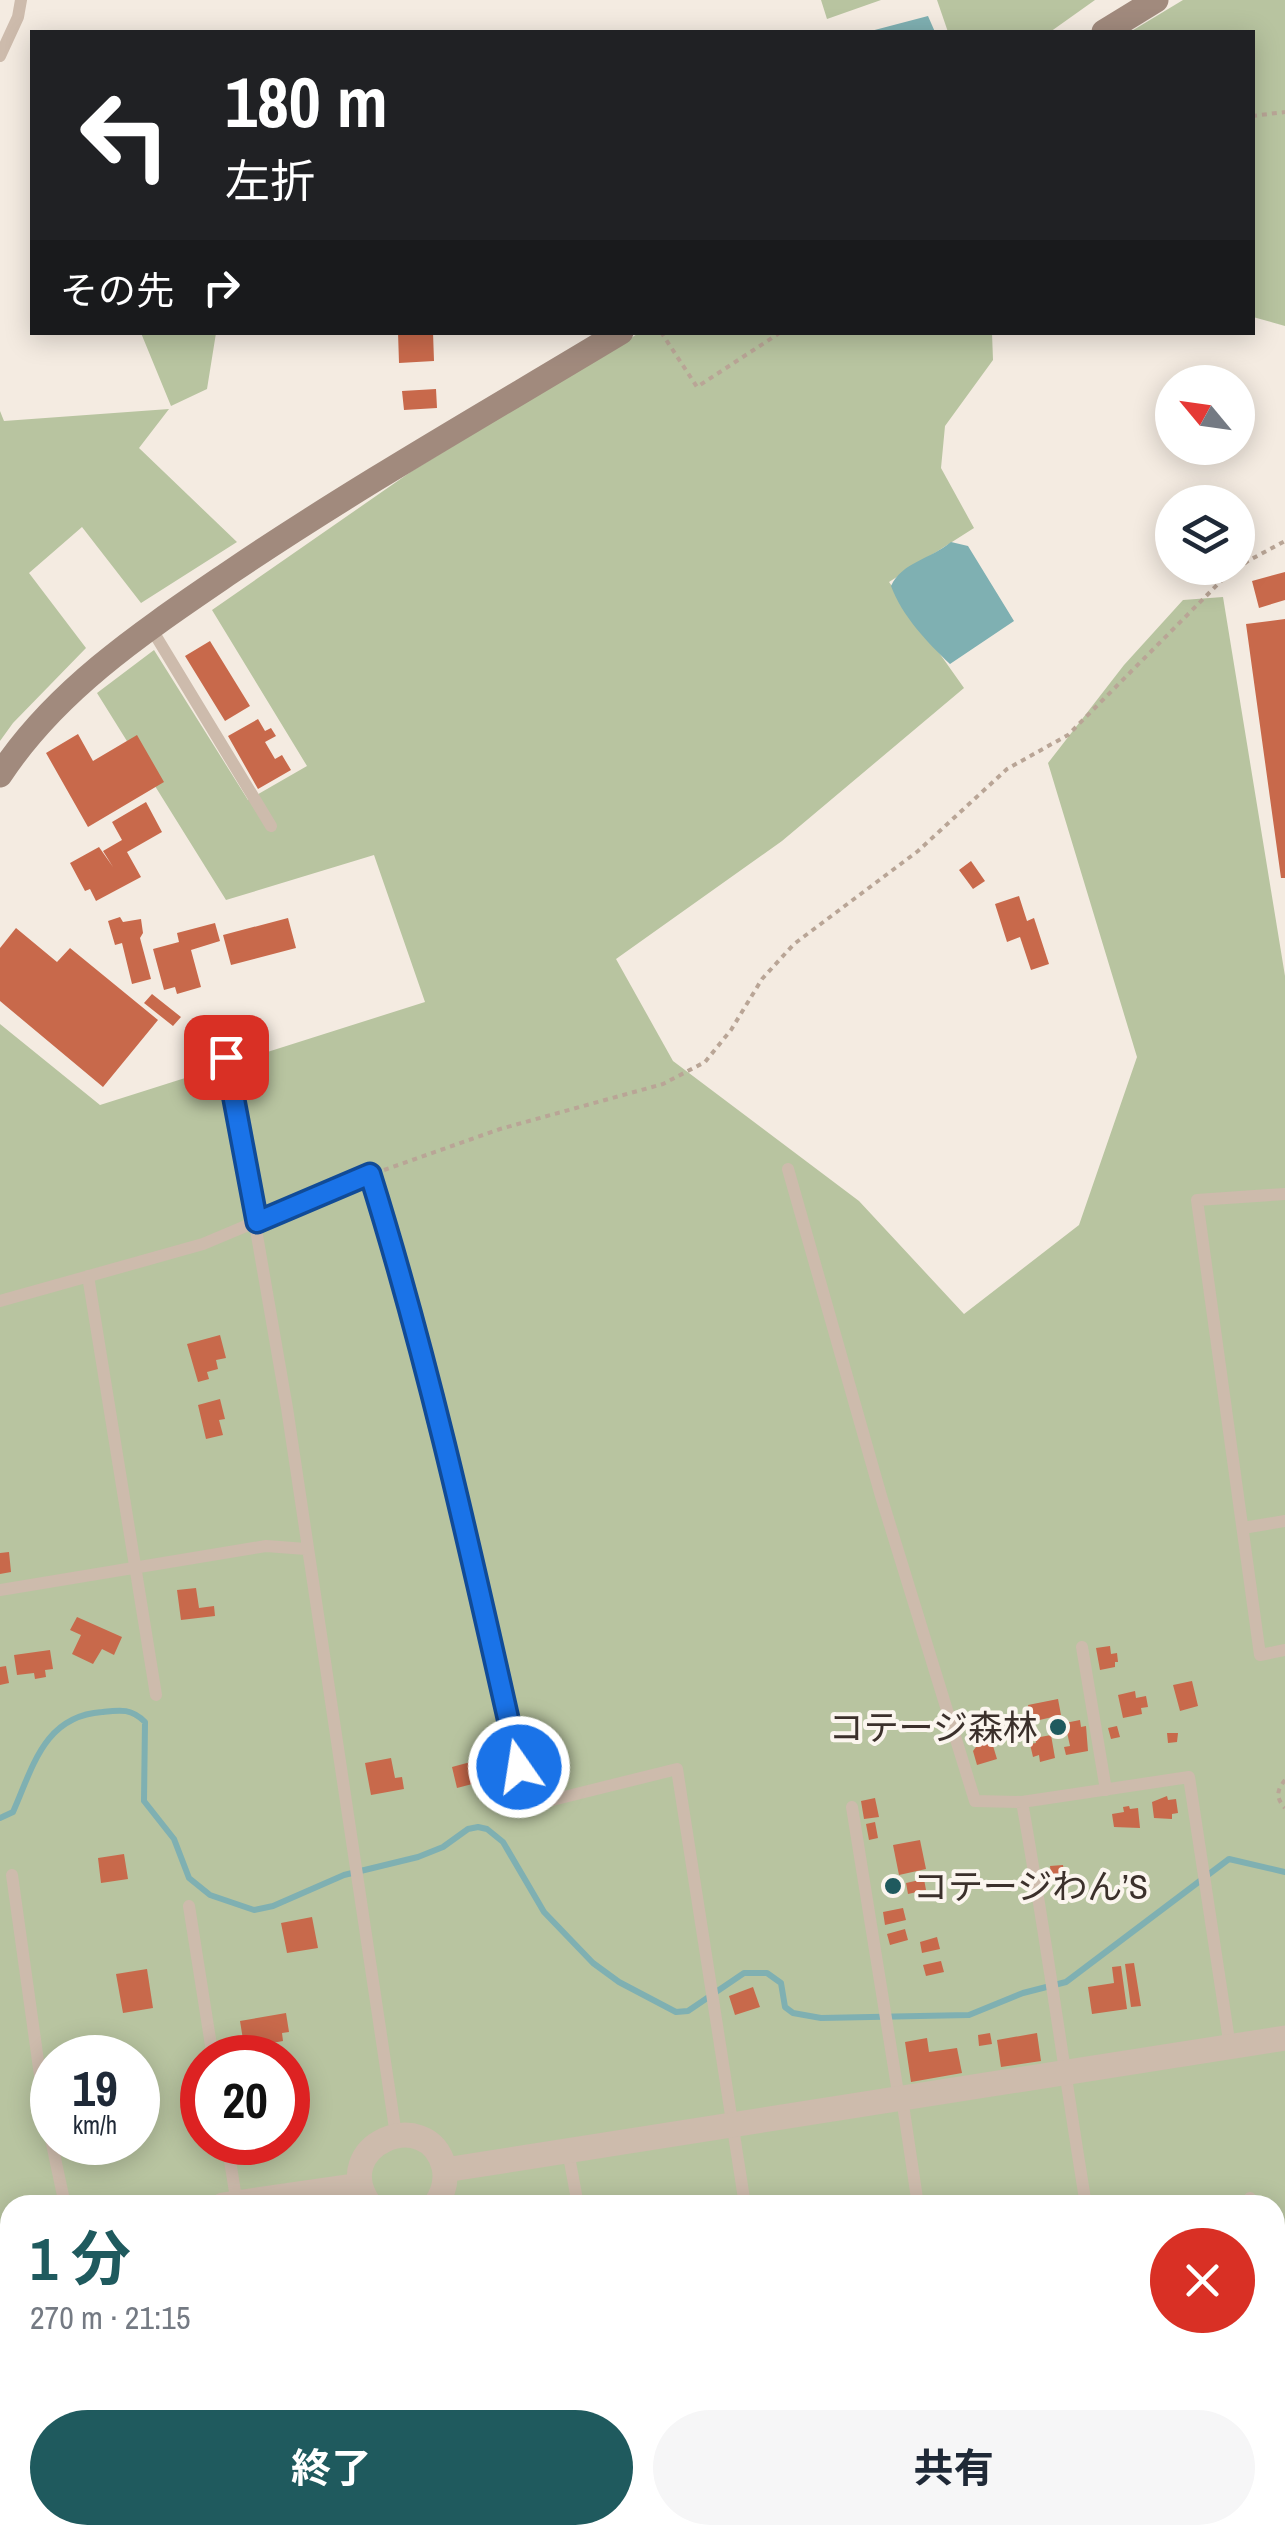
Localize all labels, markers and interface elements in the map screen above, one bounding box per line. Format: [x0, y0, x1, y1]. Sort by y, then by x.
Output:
text: 180 m [225, 55, 388, 149]
icon: left [60, 70, 190, 200]
text: 左折 [225, 150, 315, 211]
icon: right [194, 260, 249, 315]
text: その先 [60, 265, 174, 316]
north arrow [1155, 365, 1255, 465]
map controls [1155, 365, 1255, 585]
button: layers [1155, 485, 1255, 585]
pin [184, 1015, 269, 1100]
icon: arrive [199, 1030, 254, 1085]
place label: コテージ森林 [829, 1704, 1038, 1751]
position arrow [467, 1715, 571, 1819]
marker: コテージ森林 [1047, 1716, 1069, 1738]
place label: コテージわん’S [913, 1863, 1148, 1910]
marker: コテージわん’S [882, 1875, 904, 1897]
speed limit sign: 20 [180, 2035, 310, 2165]
text: 19 [72, 2054, 118, 2122]
text: km/h [73, 2108, 117, 2142]
text: 1 分 [30, 2218, 131, 2299]
button: close [1150, 2228, 1255, 2333]
text: 270 m · 21:15 [30, 2296, 190, 2339]
button: 終了 [30, 2410, 633, 2525]
button: 共有 [653, 2410, 1255, 2525]

